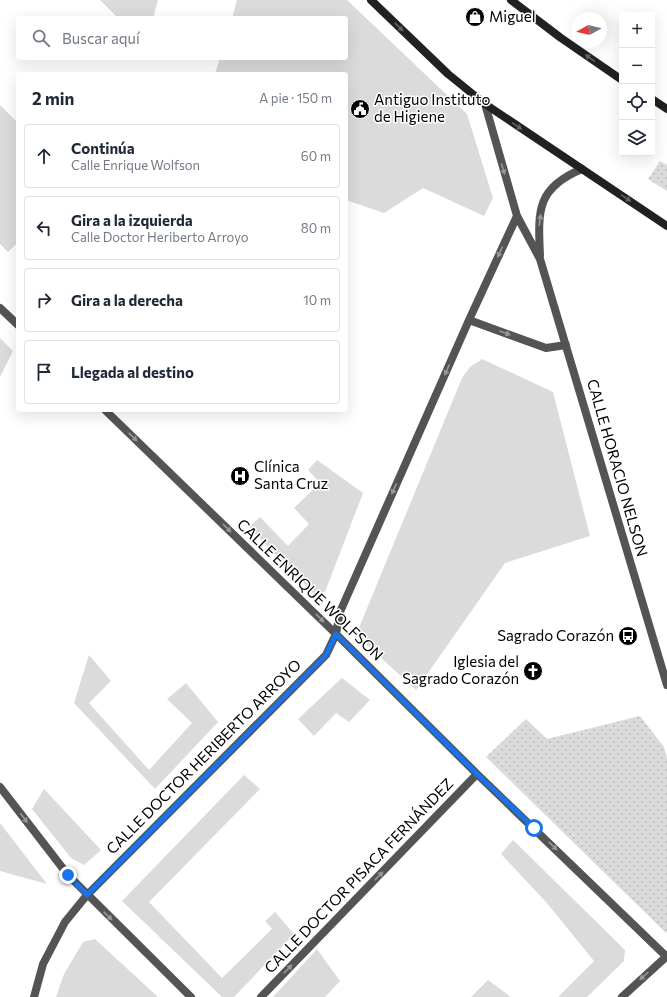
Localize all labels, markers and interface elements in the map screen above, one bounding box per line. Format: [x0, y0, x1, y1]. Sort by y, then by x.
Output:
shop icon: Miguel [464, 6, 486, 28]
place label: Miguel [489, 7, 535, 25]
north arrow [571, 12, 607, 48]
map controls [619, 12, 655, 156]
button: + [619, 12, 655, 48]
search box [16, 16, 348, 60]
one-way arrow [394, 22, 404, 32]
icon: search [30, 27, 52, 49]
text: Buscar aquí [62, 29, 140, 47]
button: − [619, 48, 655, 84]
one-way arrow [584, 54, 595, 62]
button: locate [619, 84, 655, 120]
text: 2 min [32, 88, 74, 109]
text: A pie · 150 m [259, 90, 332, 106]
place label: Antiguo Instituto de Higiene [374, 90, 490, 125]
public building icon: Antiguo Instituto de Higiene [349, 98, 371, 120]
button: layers [619, 120, 655, 156]
one-way arrow [512, 122, 523, 130]
text: Continúa [71, 139, 135, 157]
icon: ahead [33, 145, 55, 167]
text: 60 m [301, 148, 331, 164]
text: Calle Enrique Wolfson [71, 157, 200, 173]
one-way arrow [500, 163, 506, 175]
one-way arrow [620, 194, 631, 202]
text: Gira a la izquierda [71, 211, 193, 229]
one-way arrow [537, 214, 543, 226]
icon: left [33, 217, 55, 239]
text: 80 m [301, 220, 331, 236]
text: Calle Doctor Heriberto Arroyo [71, 229, 248, 245]
one-way arrow [497, 246, 503, 257]
icon: right [33, 289, 55, 311]
text: Gira a la derecha [71, 291, 183, 309]
text: 10 m [303, 292, 331, 308]
one-way arrow [500, 331, 512, 337]
icon: arrive [33, 361, 55, 383]
text: Llegada al destino [71, 363, 194, 381]
one-way arrow [444, 364, 450, 376]
street label: CALLE HORACIO NELSON [584, 377, 652, 559]
one-way arrow [128, 432, 138, 442]
place label: Clínica Santa Cruz [254, 457, 328, 492]
hospital icon: Clínica Santa Cruz [229, 465, 251, 487]
one-way arrow [391, 483, 397, 495]
street label: CALLE ENRIQUE WOLFSON [234, 515, 387, 664]
one-way arrow [222, 523, 232, 533]
one-way arrow [315, 613, 325, 623]
bus stop icon: Sagrado Corazón [617, 625, 639, 647]
place label: Sagrado Corazón [497, 626, 614, 644]
place label: Iglesia del Sagrado Corazón [402, 652, 519, 687]
street label: CALLE DOCTOR HERIBERTO ARROYO [102, 655, 304, 857]
church icon: Iglesia del Sagrado Corazón [522, 660, 544, 682]
street label: CALLE DOCTOR PISACA FERNÁNDEZ [259, 773, 456, 976]
one-way arrow [19, 812, 28, 823]
route start [525, 819, 543, 837]
one-way arrow [548, 842, 558, 851]
route end [59, 866, 77, 884]
one-way arrow [374, 871, 383, 881]
one-way arrow [103, 911, 113, 921]
one-way arrow [283, 964, 293, 974]
one-way arrow [639, 972, 650, 981]

